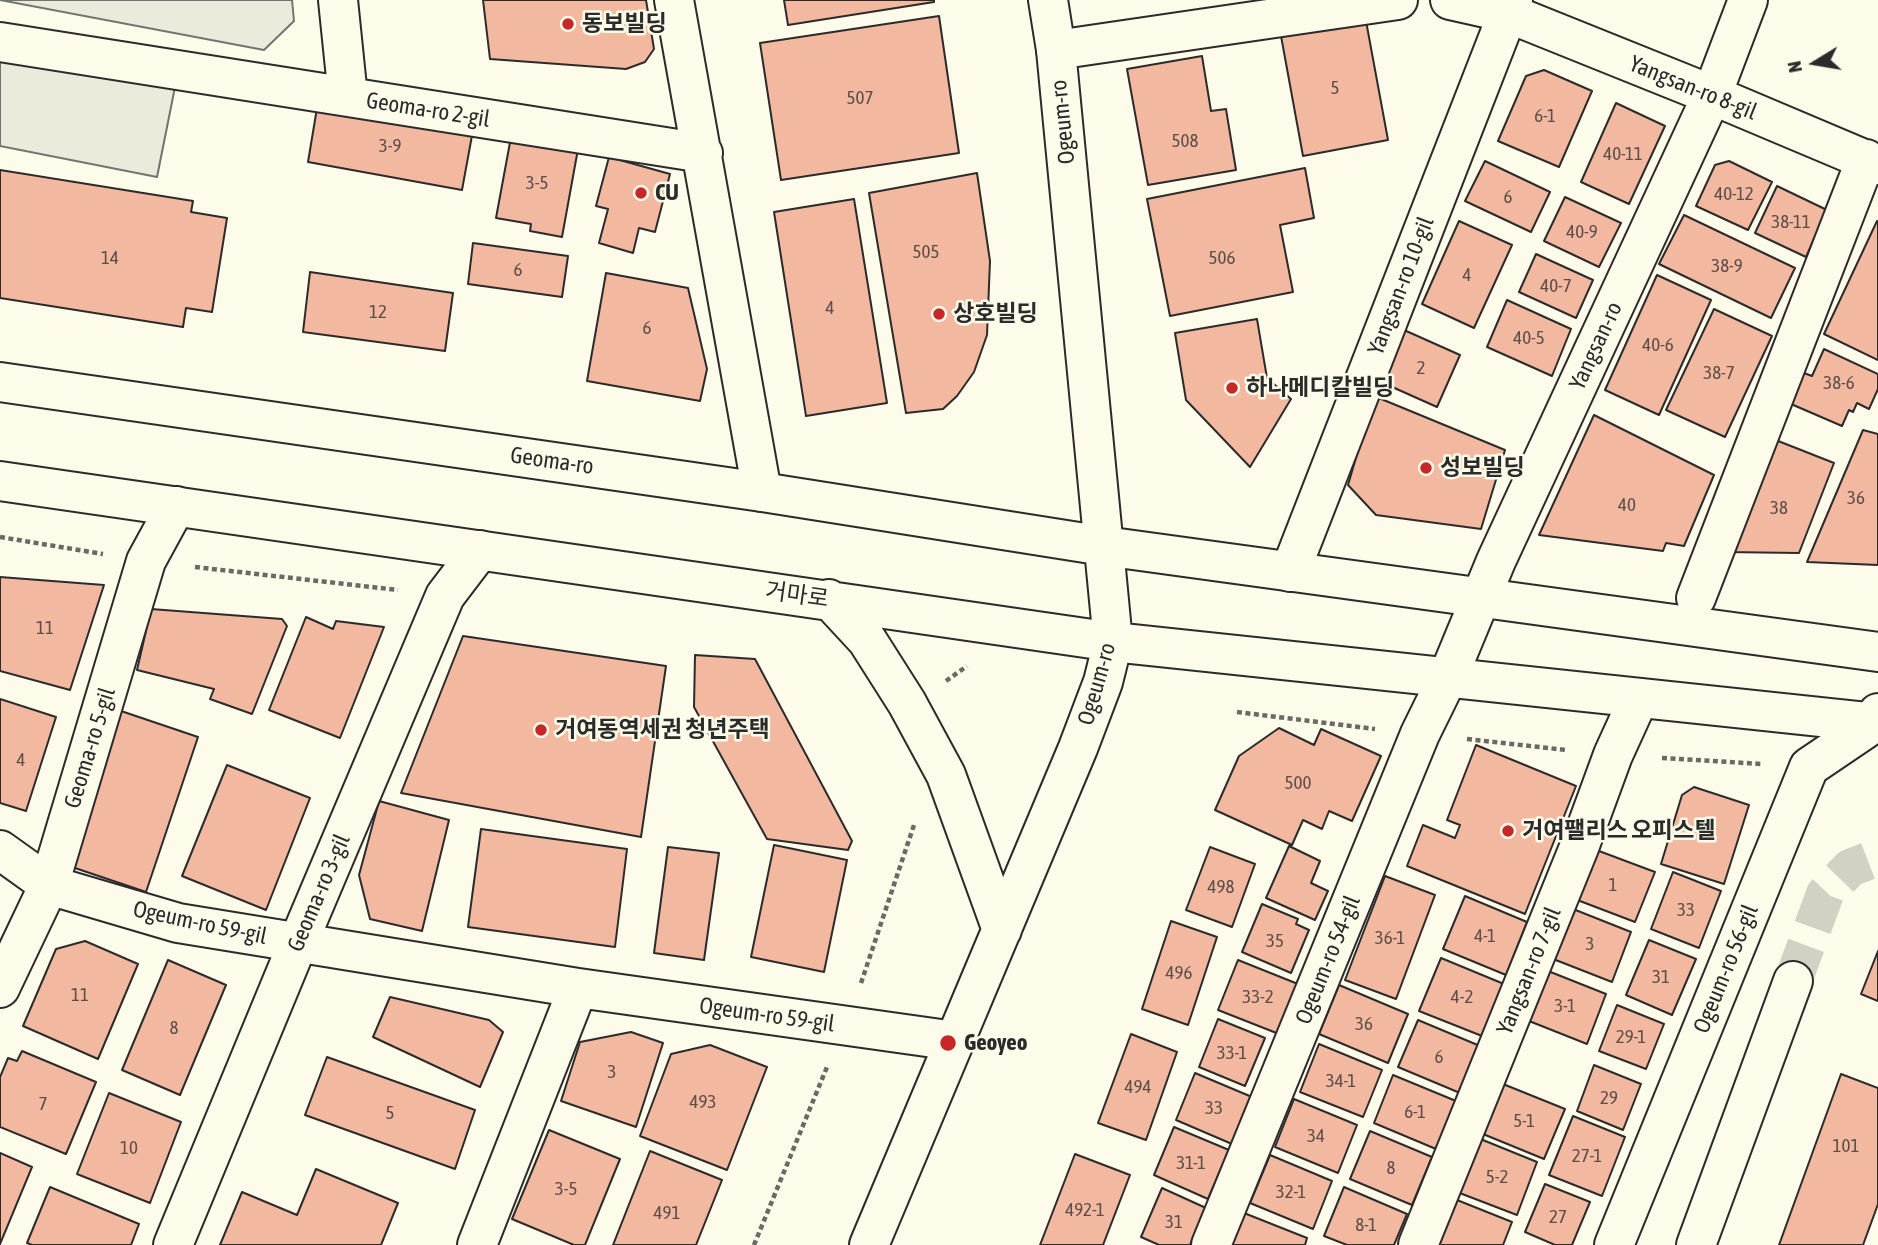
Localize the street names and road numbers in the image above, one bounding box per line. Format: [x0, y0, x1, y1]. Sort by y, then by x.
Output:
street label: Yangsan-ro 8-gil [1625, 50, 1761, 126]
street label: Ogeum-ro [1045, 79, 1081, 165]
street label: Geoma-ro 2-gil [364, 87, 492, 133]
street label: Yangsan-ro 10-gil [1362, 213, 1440, 359]
street label: Yangsan-ro [1564, 298, 1628, 394]
street label: Geoma-ro [509, 441, 595, 481]
street label: 거마로 [764, 577, 830, 613]
street label: Ogeum-ro [1072, 640, 1122, 728]
street label: Geoma-ro 5-gil [59, 684, 121, 812]
street label: Geoma-ro 3-gil [282, 830, 356, 956]
street label: Ogeum-ro 54-gil [1290, 892, 1366, 1028]
street label: Ogeum-ro 59-gil [131, 895, 269, 951]
street label: Ogeum-ro 56-gil [1688, 901, 1764, 1037]
street label: Yangsan-ro 7-gil [1491, 903, 1567, 1039]
street label: Ogeum-ro 59-gil [698, 992, 836, 1038]

